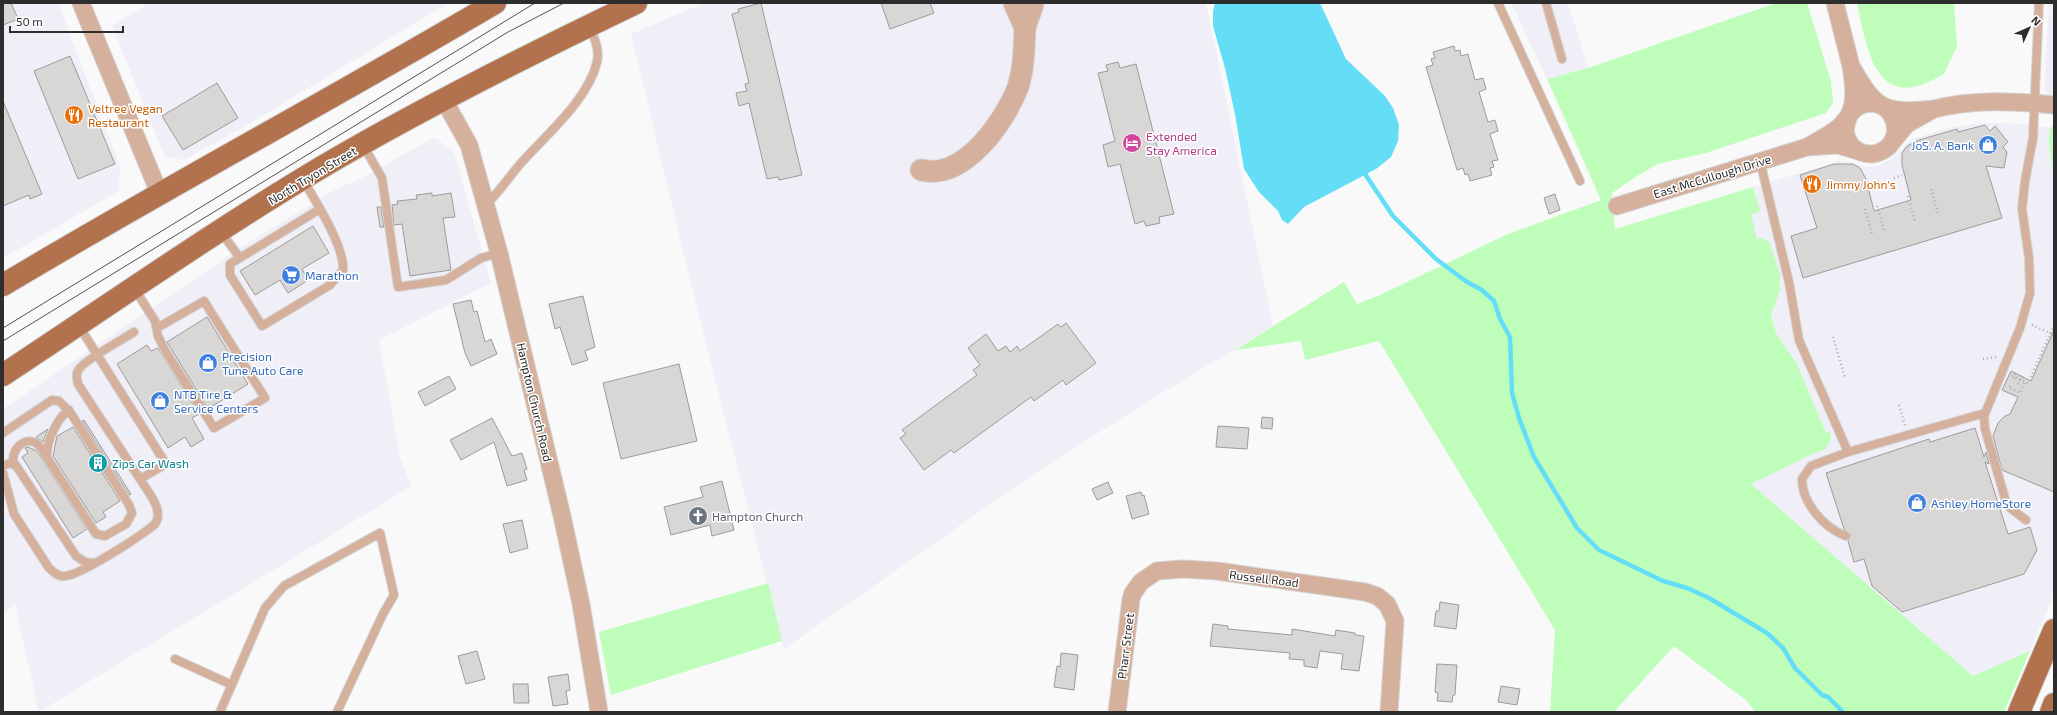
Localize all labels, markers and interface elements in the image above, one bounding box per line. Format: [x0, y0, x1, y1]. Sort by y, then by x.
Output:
scale bar [10, 8, 123, 34]
north arrow [2009, 8, 2049, 48]
text: N [2029, 13, 2044, 28]
text: 50 m [16, 14, 43, 28]
place label: Veltree Vegan Restaurant [88, 101, 163, 129]
restaurant icon: Veltree Vegan Restaurant [63, 104, 85, 126]
place label: Extended Stay America [1146, 129, 1217, 157]
hotel icon: Extended Stay America [1121, 132, 1143, 154]
shop icon: JoS. A. Bank [1977, 134, 1999, 156]
place label: JoS. A. Bank [1911, 138, 1974, 152]
street label: North Tryon Street [265, 143, 359, 207]
street label: East McCullough Drive [1651, 151, 1773, 201]
restaurant icon: Jimmy John's [1801, 173, 1823, 195]
place label: Jimmy John's [1826, 177, 1896, 191]
supermarket icon: Marathon [280, 264, 302, 286]
place label: Marathon [305, 268, 359, 282]
street label: Hampton Church Road [515, 341, 555, 463]
place label: Precision Tune Auto Care [222, 349, 303, 377]
shop icon: Precision Tune Auto Care [197, 352, 219, 374]
place label: NTB Tire & Service Centers [174, 387, 258, 415]
shop icon: NTB Tire & Service Centers [149, 390, 171, 412]
building icon: Zips Car Wash [87, 452, 109, 474]
place label: Zips Car Wash [112, 456, 189, 470]
shop icon: Ashley HomeStore [1906, 492, 1928, 514]
place label: Ashley HomeStore [1931, 496, 2031, 510]
church icon: Hampton Church [687, 505, 709, 527]
place label: Hampton Church [712, 509, 803, 523]
street label: Russell Road [1228, 567, 1300, 589]
street label: Pharr Street [1114, 612, 1136, 680]

